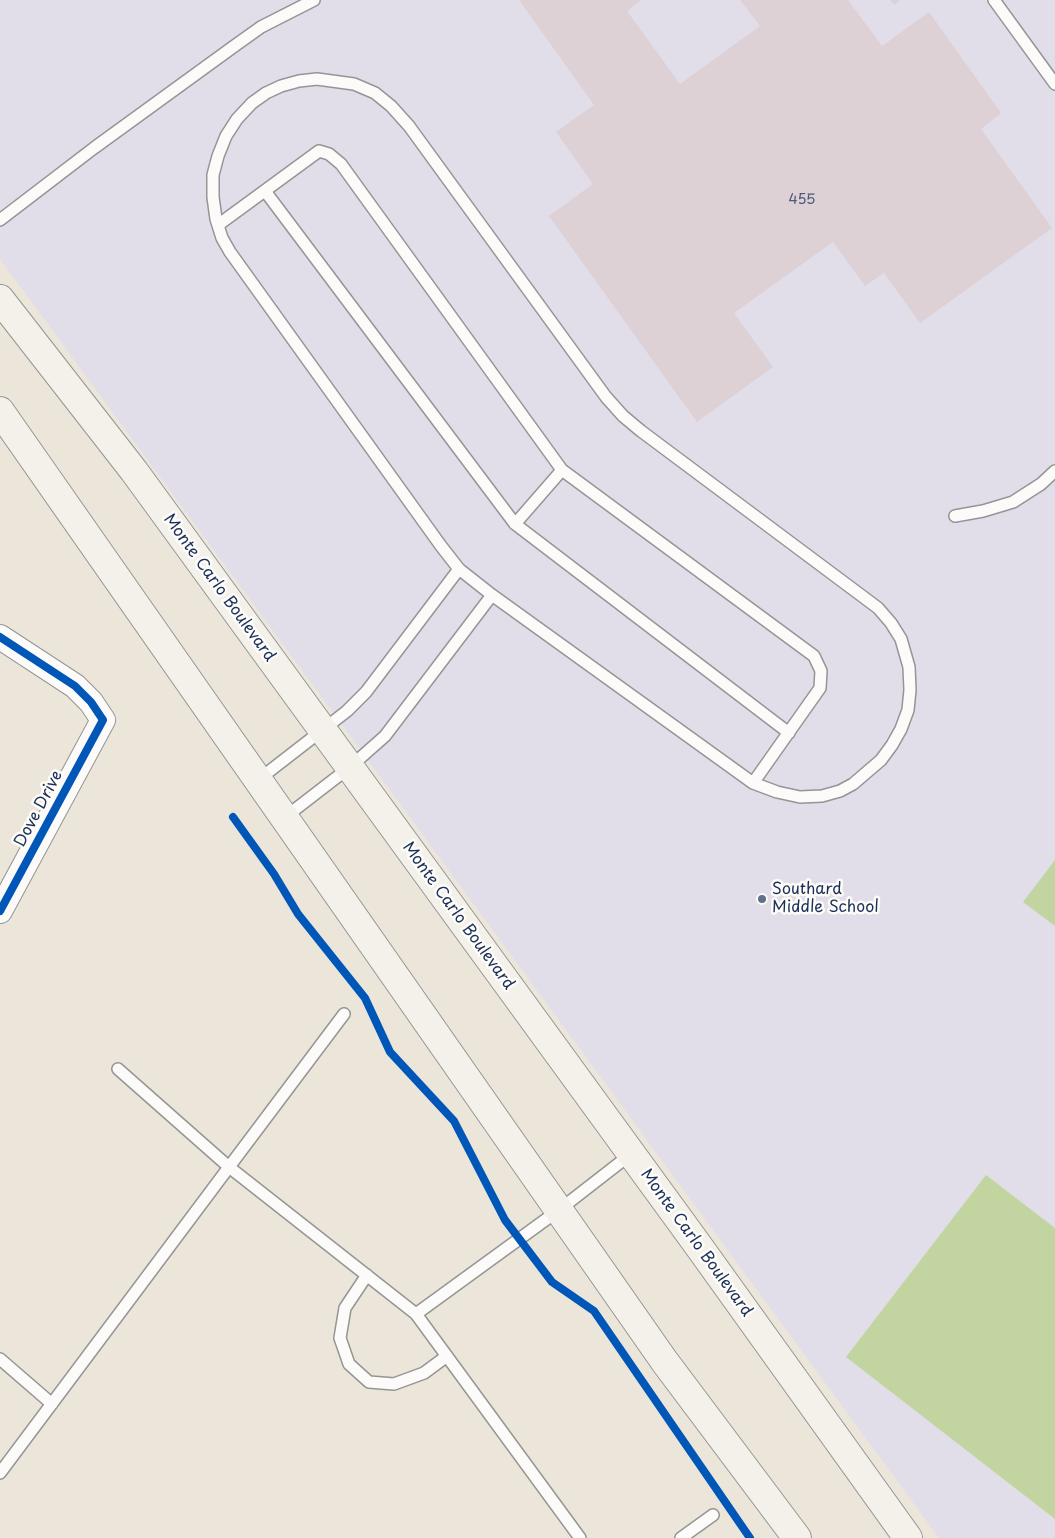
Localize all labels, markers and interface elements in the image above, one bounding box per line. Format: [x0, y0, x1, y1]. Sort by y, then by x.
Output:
house number: 455 [789, 192, 815, 208]
street label: Monte Carlo Boulevard [159, 510, 279, 666]
street label: Dove Drive [11, 767, 67, 851]
street label: Monte Carlo Boulevard [398, 838, 518, 994]
place label: Southard Middle School [772, 880, 879, 918]
marker: Southard Middle School [756, 893, 768, 905]
street label: Monte Carlo Boulevard [636, 1165, 756, 1321]

